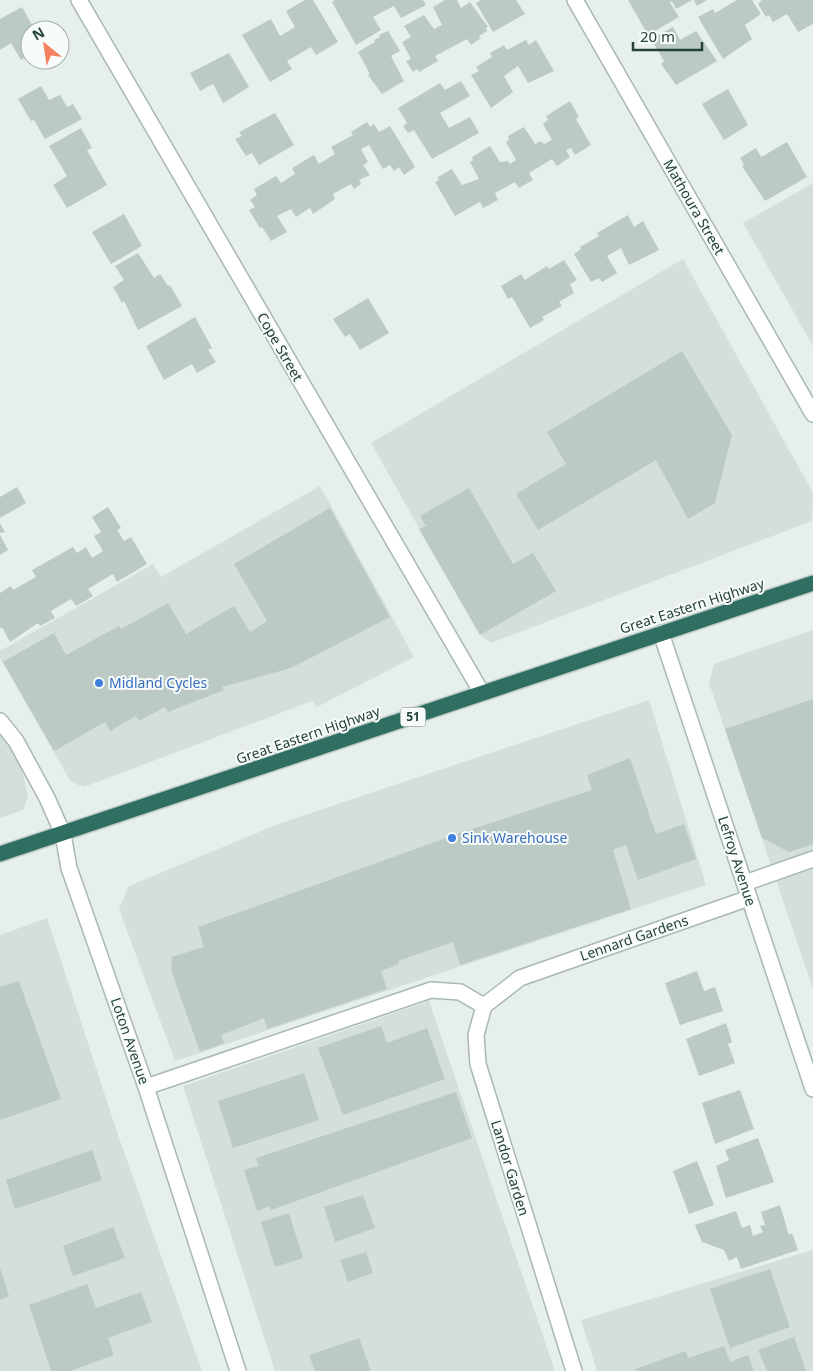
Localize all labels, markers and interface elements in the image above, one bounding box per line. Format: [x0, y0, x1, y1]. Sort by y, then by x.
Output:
north arrow [20, 20, 70, 70]
scale bar [633, 20, 702, 52]
text: N [29, 22, 48, 44]
text: 20 m [640, 26, 675, 46]
street label: Mathoura Street [659, 155, 730, 258]
street label: Cope Street [253, 309, 308, 385]
street label: Great Eastern Highway [617, 573, 767, 638]
place label: Midland Cycles [109, 673, 208, 692]
marker: Midland Cycles [93, 677, 105, 689]
street label: Great Eastern Highway [233, 701, 383, 768]
road number: 51 [400, 708, 426, 726]
street label: Lefroy Avenue [714, 813, 761, 908]
place label: Sink Warehouse [462, 828, 568, 847]
marker: Sink Warehouse [446, 832, 458, 844]
street label: Lennard Gardens [577, 910, 691, 965]
street label: Loton Avenue [107, 995, 154, 1087]
street label: Landor Garden [487, 1118, 534, 1218]

